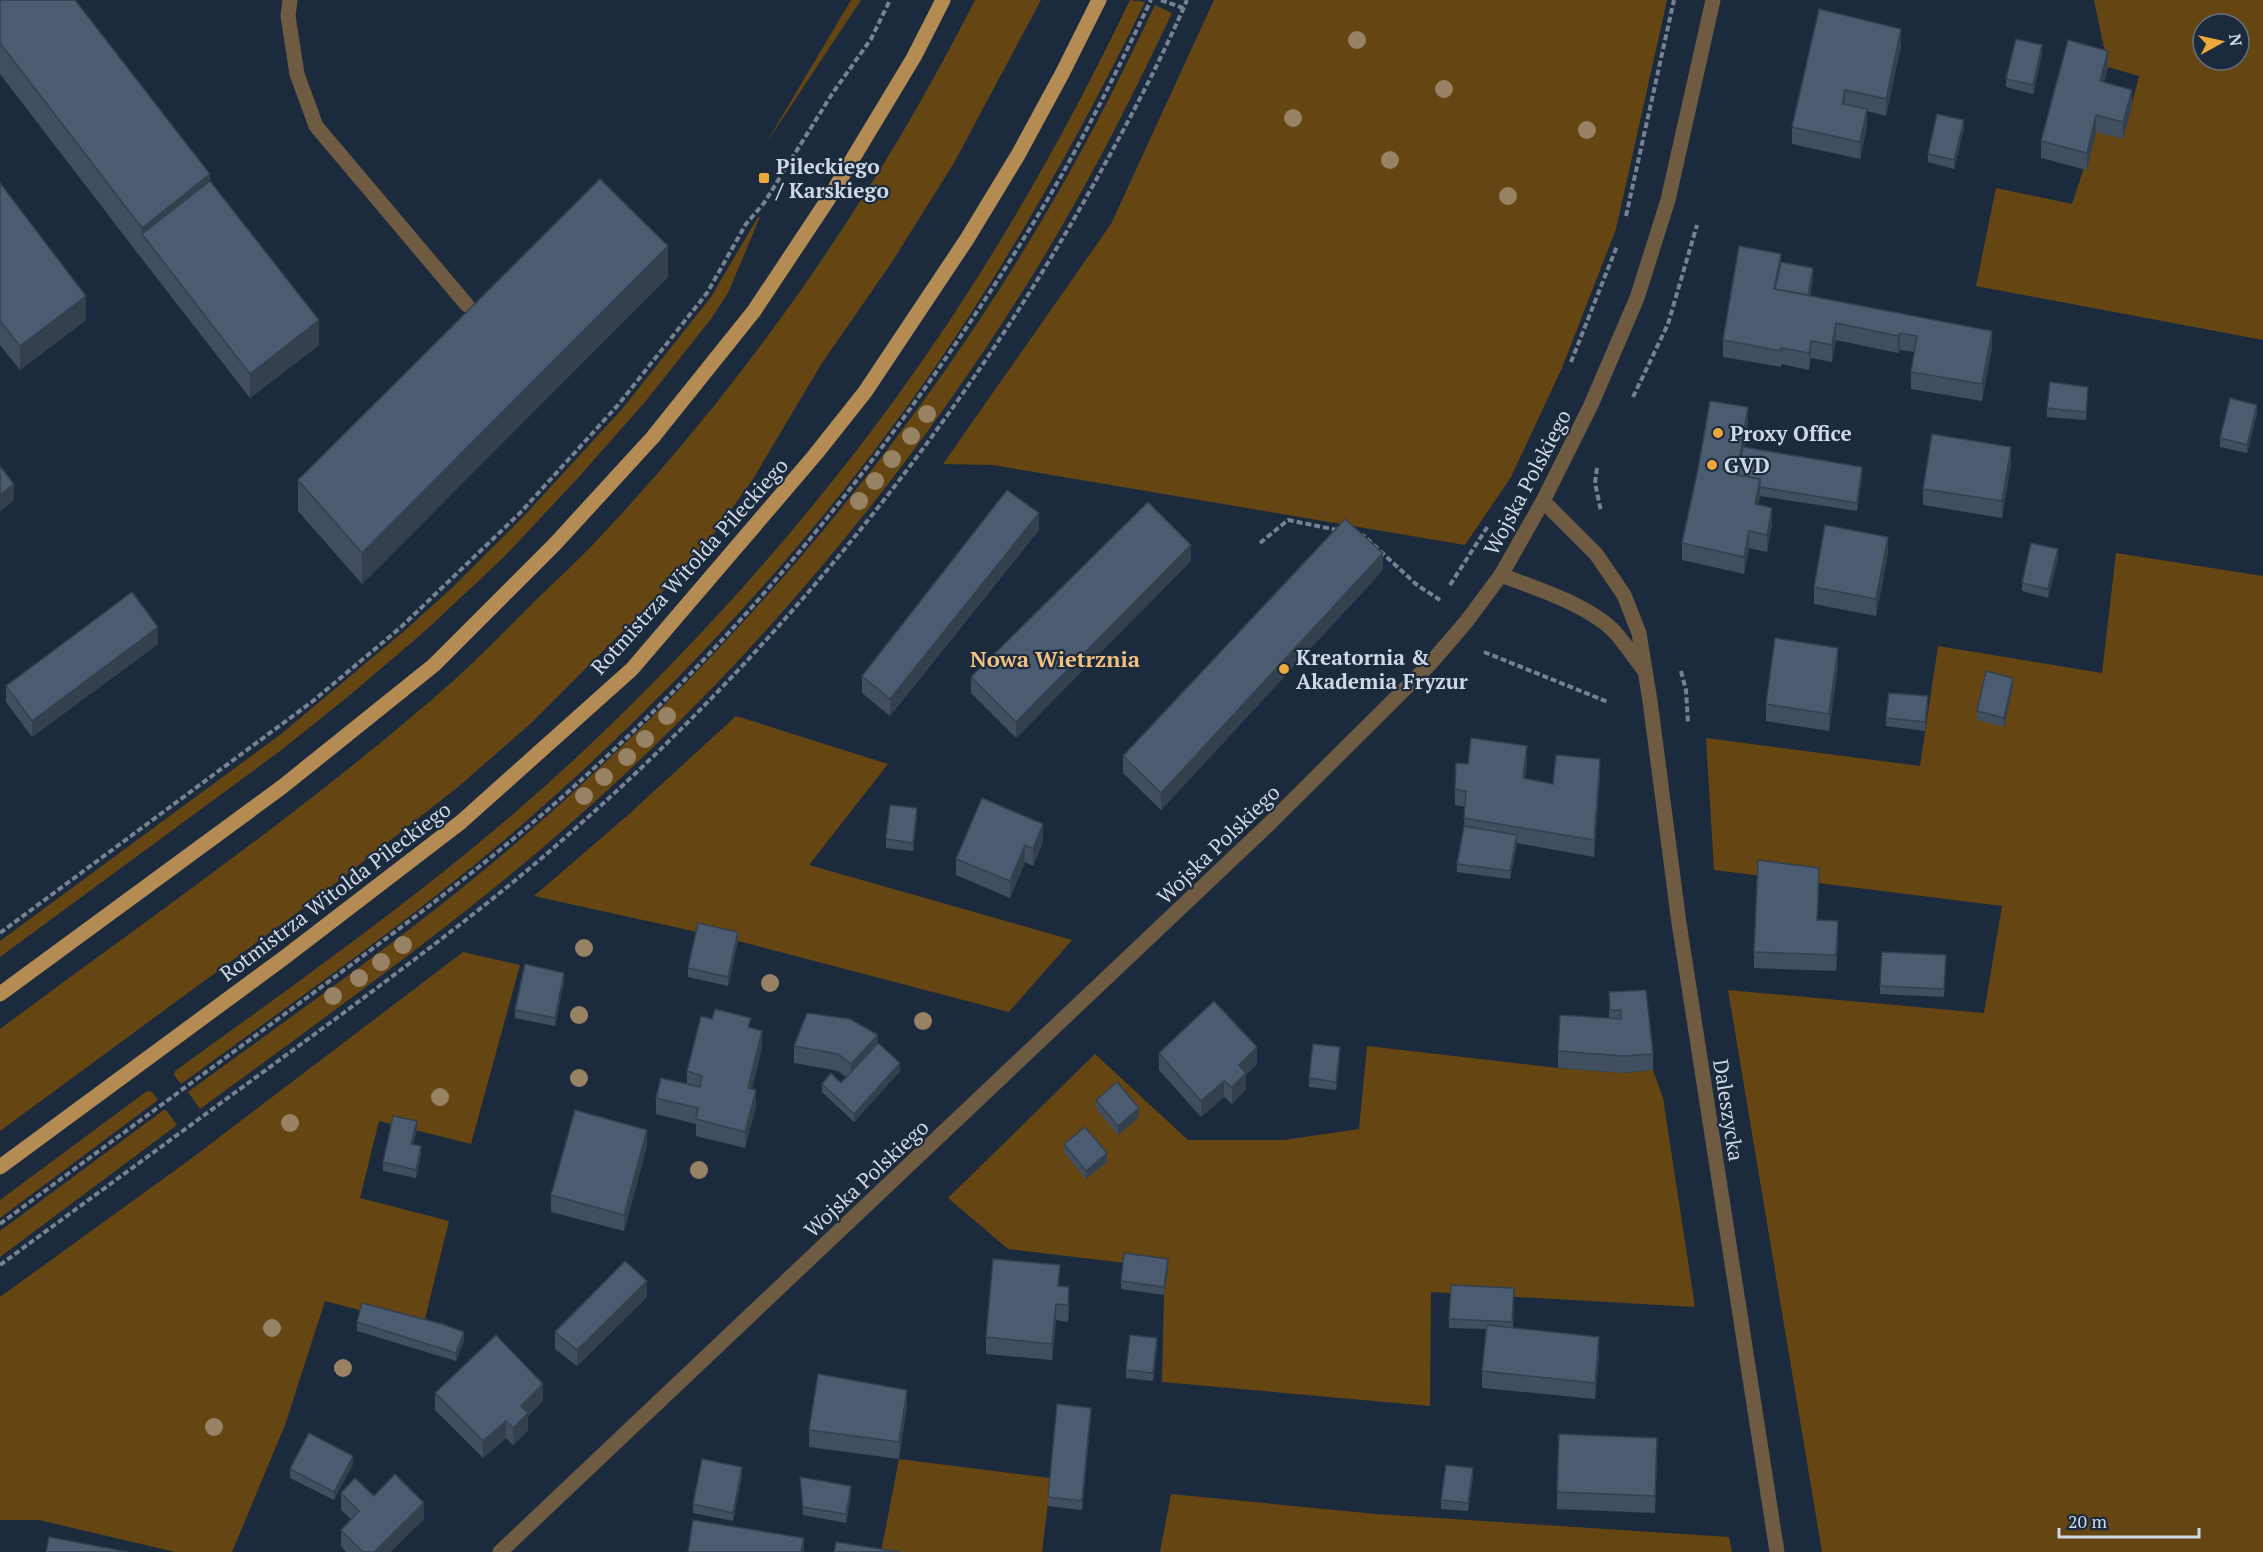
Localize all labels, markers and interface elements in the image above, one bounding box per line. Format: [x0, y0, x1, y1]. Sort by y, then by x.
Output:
north arrow [2191, 12, 2251, 72]
text: N [2224, 32, 2248, 47]
place label: Pileckiego / Karskiego [775, 152, 889, 204]
marker: Pileckiego / Karskiego [757, 171, 771, 185]
street label: Wojska Polskiego [1477, 404, 1577, 560]
place label: Proxy Office [1730, 419, 1852, 447]
marker: Proxy Office [1711, 426, 1725, 440]
place label: GVD [1724, 451, 1770, 479]
street label: Rotmistrza Witolda Pileckiego [584, 452, 794, 680]
marker: GVD [1705, 458, 1719, 472]
place label: Kreatornia & Akademia Fryzur [1296, 643, 1468, 695]
district label: Nowa Wietrznia [970, 644, 1140, 673]
marker: Kreatornia & Akademia Fryzur [1277, 662, 1291, 676]
street label: Wojska Polskiego [1150, 778, 1286, 910]
street label: Rotmistrza Witolda Pileckiego [214, 795, 456, 987]
street label: Daleszycka [1707, 1057, 1751, 1163]
street label: Wojska Polskiego [798, 1113, 934, 1243]
scale bar [2059, 1501, 2198, 1539]
text: 20 m [2068, 1509, 2108, 1533]

